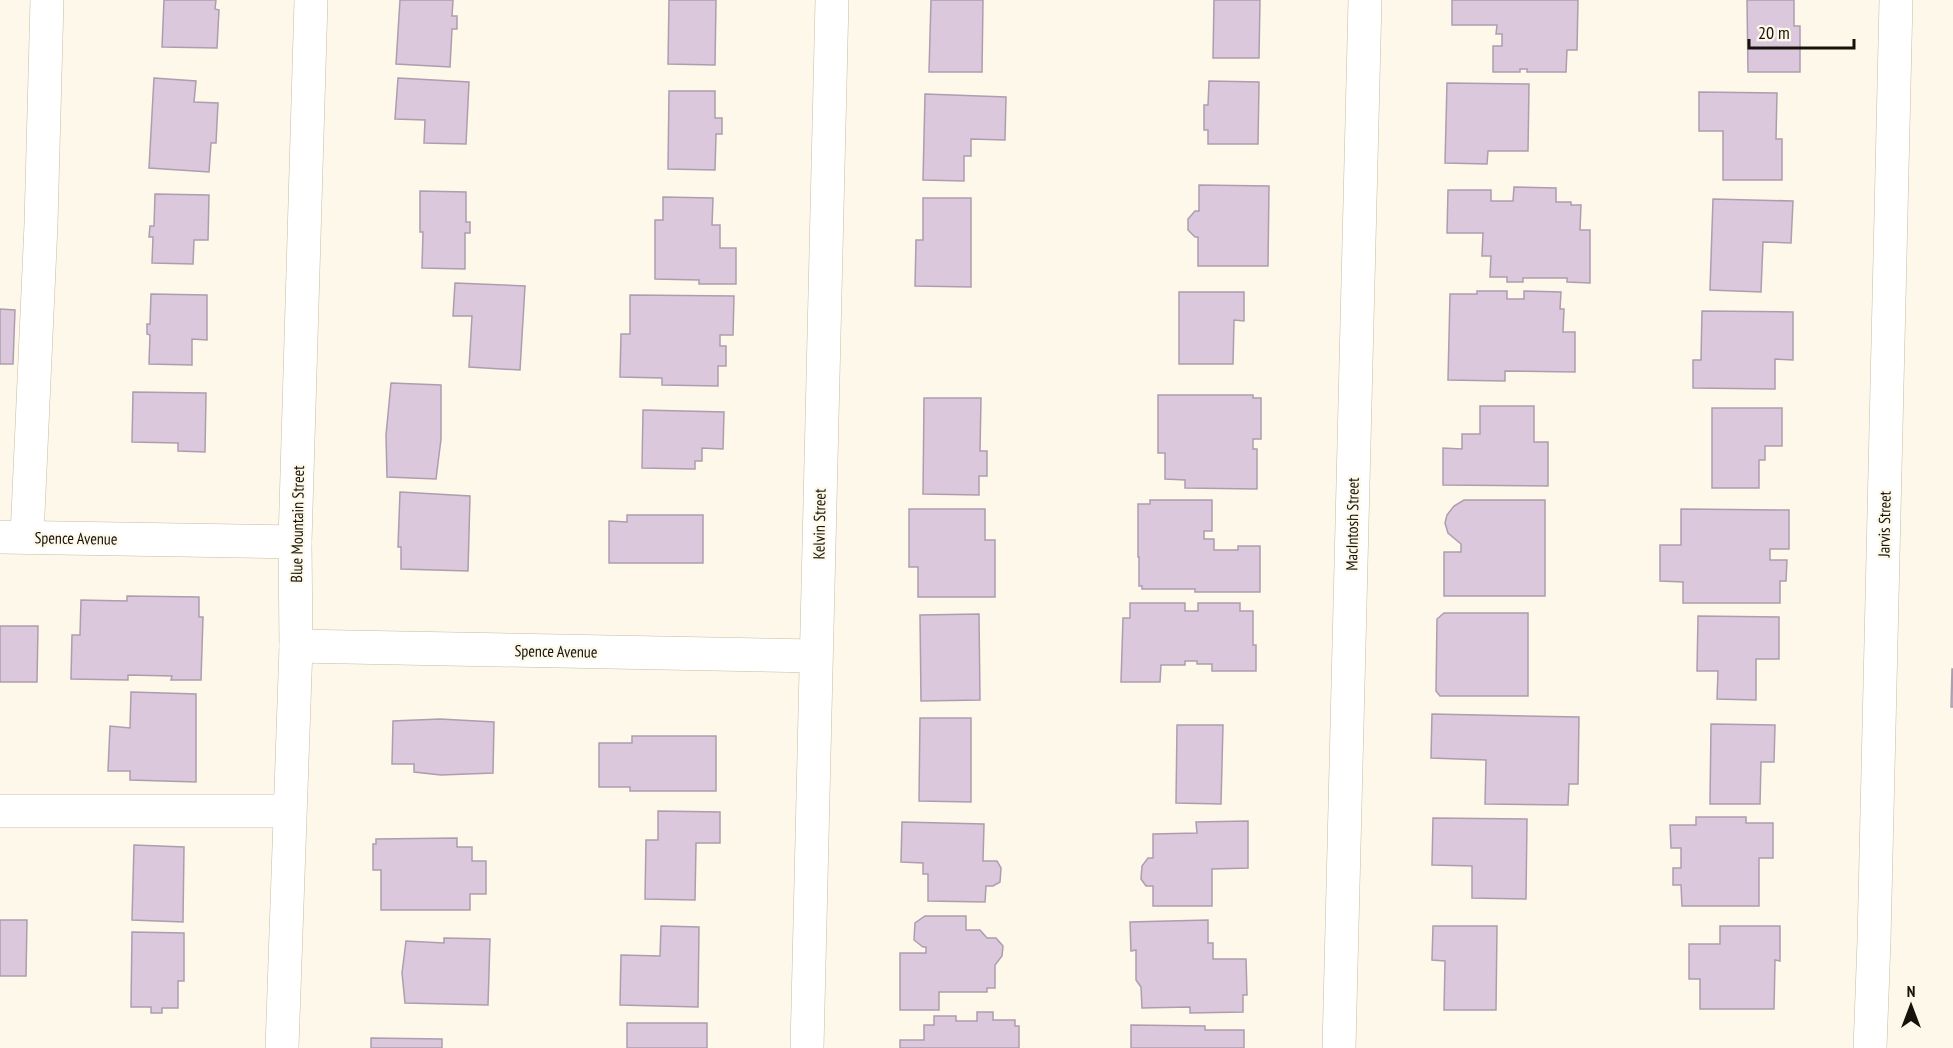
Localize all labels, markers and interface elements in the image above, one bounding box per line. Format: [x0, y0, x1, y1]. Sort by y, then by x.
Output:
scale bar [1749, 12, 1854, 50]
text: 20 m [1758, 21, 1790, 44]
street label: Blue Mountain Street [286, 465, 308, 583]
street label: MacIntosh Street [1341, 477, 1363, 571]
street label: Kelvin Street [808, 488, 830, 560]
street label: Jarvis Street [1873, 490, 1895, 558]
street label: Spence Avenue [34, 527, 118, 549]
street label: Spence Avenue [514, 640, 598, 662]
north arrow [1881, 976, 1941, 1036]
text: N [1907, 981, 1915, 1001]

